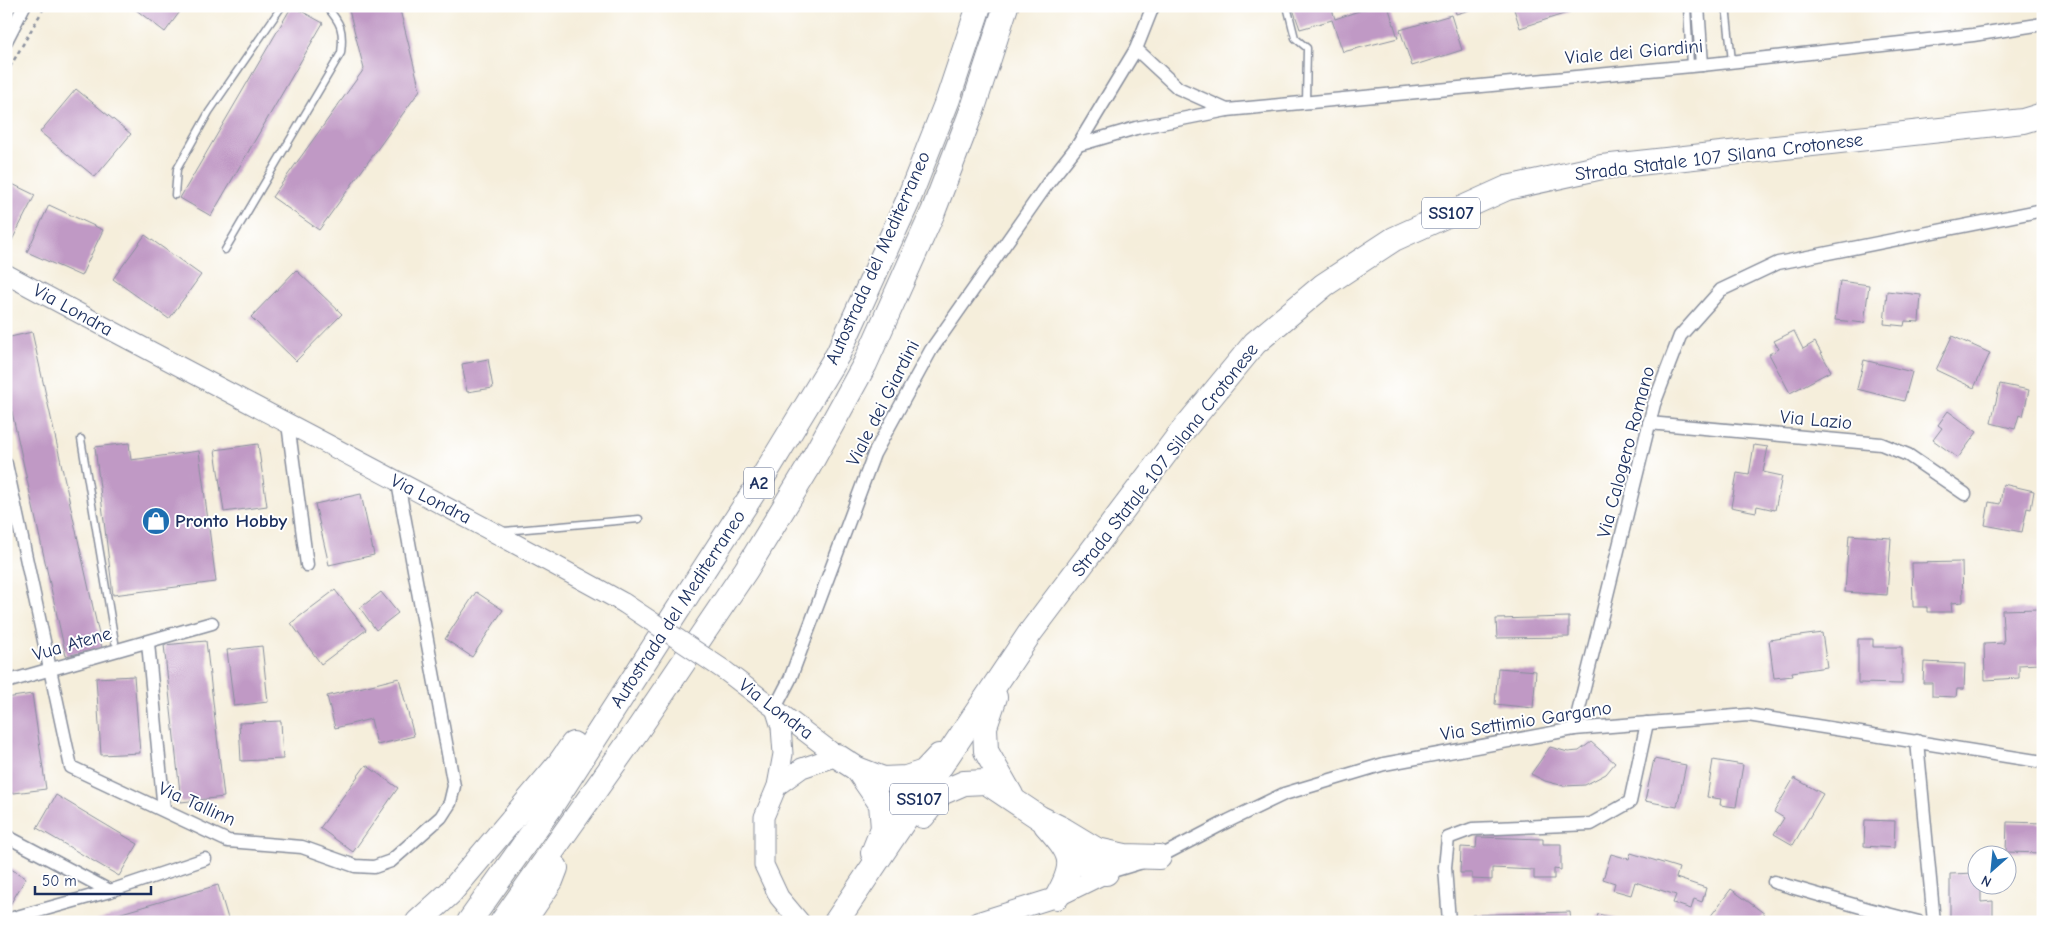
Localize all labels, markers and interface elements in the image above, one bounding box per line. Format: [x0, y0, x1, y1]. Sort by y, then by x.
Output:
street label: Viale dei Giardini [1564, 35, 1704, 69]
street label: Strada Statale 107 Silana Crotonese [1574, 128, 1864, 186]
street label: Autostrada del Mediterraneo [821, 148, 935, 368]
road number: SS107 [1422, 198, 1480, 228]
street label: Via Londra [29, 279, 117, 341]
street label: Viale dei Giardini [842, 336, 924, 470]
street label: Strada Statale 107 Silana Crotonese [1067, 339, 1263, 581]
street label: Via Calogero Romano [1592, 364, 1660, 540]
street label: Via Lazio [1779, 406, 1853, 434]
road number: A2 [744, 468, 774, 498]
street label: Via Londra [387, 469, 475, 529]
shop icon: Pronto Hobby [141, 506, 171, 536]
street label: Autostrada del Mediterraneo [606, 506, 750, 712]
place label: Pronto Hobby [175, 510, 288, 532]
street label: Vua Atene [30, 622, 114, 666]
street label: Via Londra [734, 674, 818, 744]
street label: Via Settimio Gargano [1439, 697, 1613, 745]
street label: Via Tallinn [155, 777, 239, 831]
road number: SS107 [890, 784, 948, 814]
north arrow [1966, 846, 2016, 896]
scale bar [35, 863, 151, 895]
text: N [1978, 871, 1994, 891]
text: 50 m [42, 872, 77, 890]

